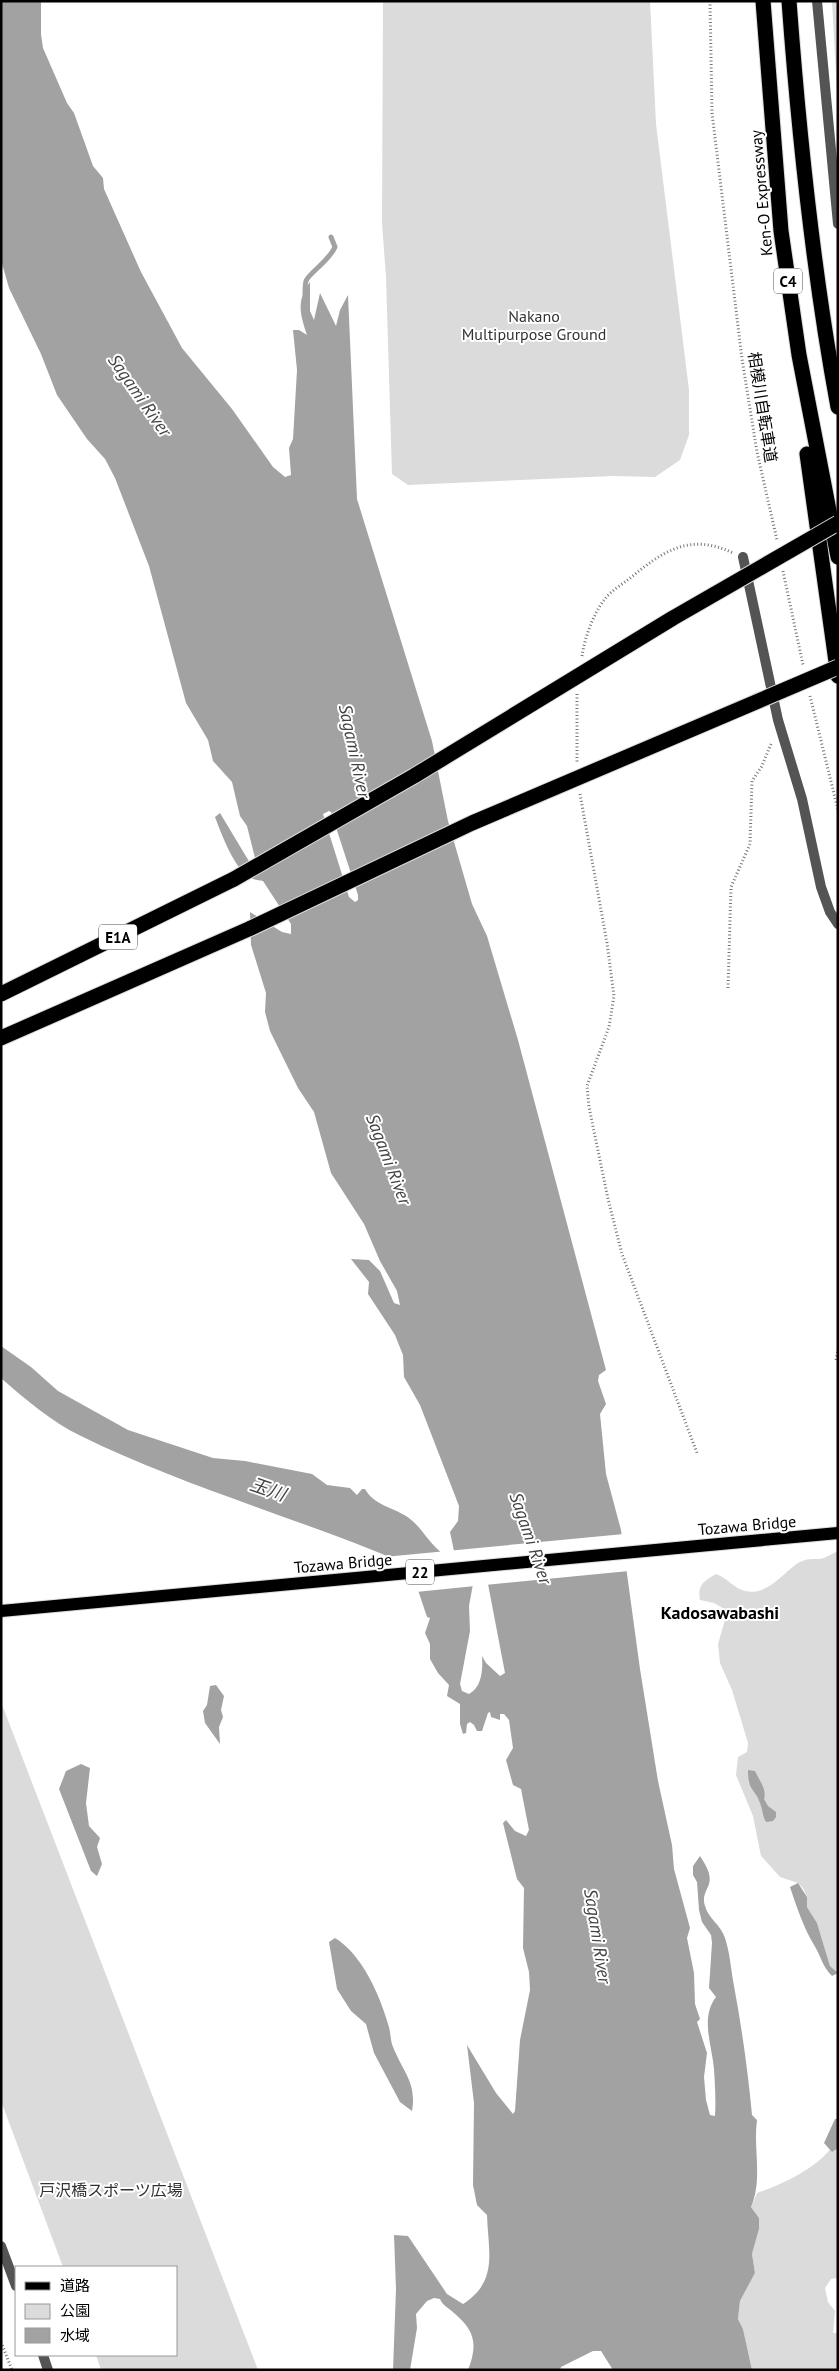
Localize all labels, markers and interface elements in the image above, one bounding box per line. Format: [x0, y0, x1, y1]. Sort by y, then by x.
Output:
street label: Ken-O Expressway [745, 129, 776, 257]
road number: C4 [774, 268, 802, 294]
park label: Nakano Multipurpose Ground [462, 306, 606, 344]
water label: Sagami River [103, 349, 177, 442]
street label: 相模川自転車道 [744, 350, 782, 464]
water label: Sagami River [334, 702, 376, 801]
road number: E1A [99, 924, 137, 950]
water label: Sagami River [361, 1110, 417, 1209]
water label: 玉川 [247, 1472, 291, 1506]
water label: Sagami River [505, 1489, 558, 1588]
street label: Tozawa Bridge [697, 1511, 797, 1539]
street label: Tozawa Bridge [293, 1549, 393, 1577]
road number: 22 [406, 1560, 434, 1584]
district label: Kadosawabashi [661, 1601, 779, 1624]
water label: Sagami River [579, 1887, 617, 1986]
park label: 戸沢橋スポーツ広場 [39, 2180, 183, 2200]
legend [15, 2266, 178, 2356]
text: 道路 [60, 2276, 90, 2295]
text: 公園 [60, 2301, 90, 2320]
text: 水域 [60, 2326, 90, 2345]

